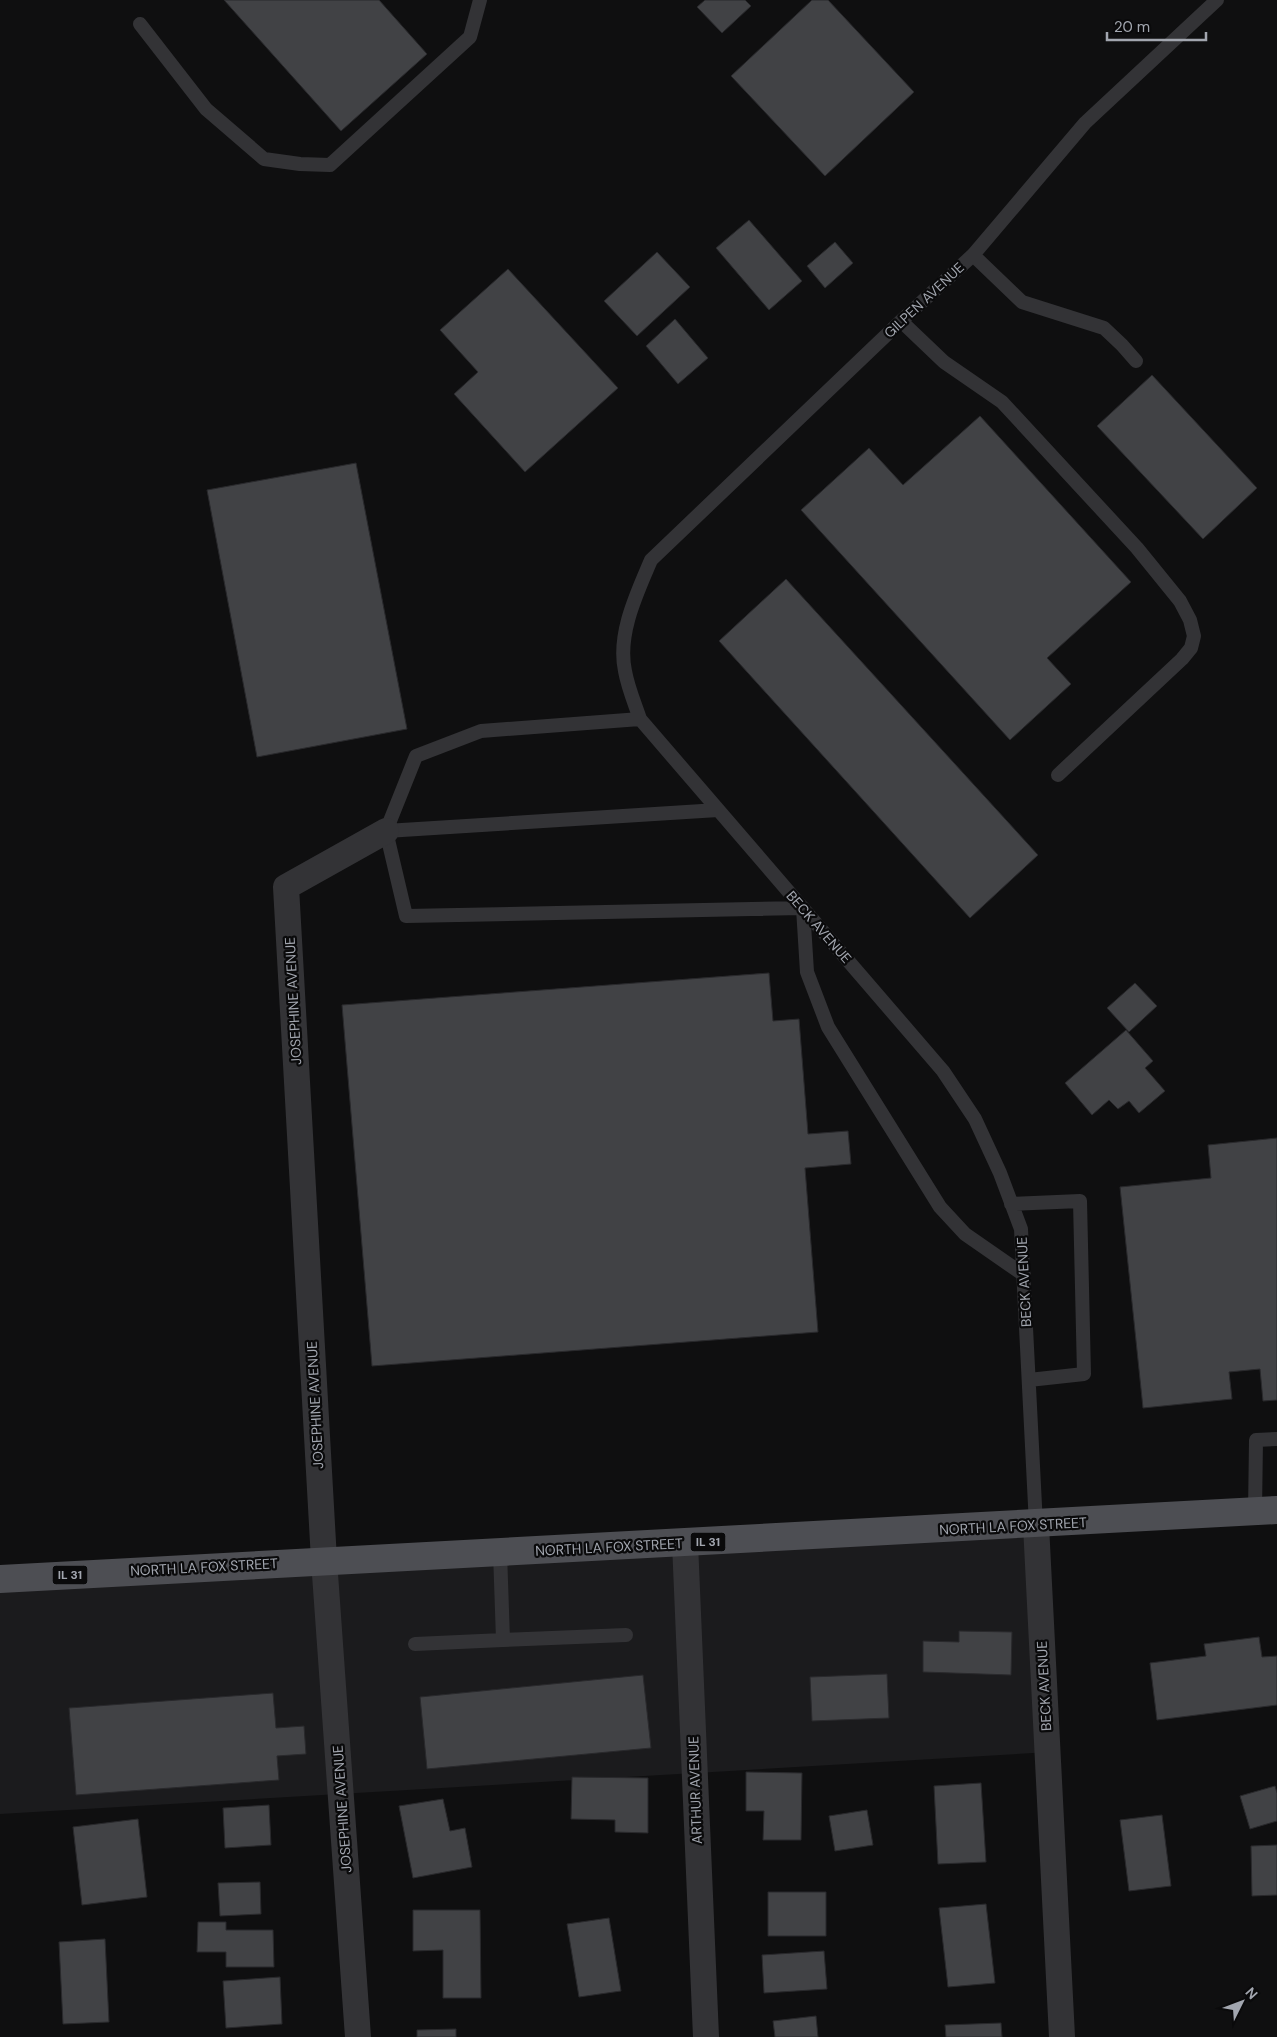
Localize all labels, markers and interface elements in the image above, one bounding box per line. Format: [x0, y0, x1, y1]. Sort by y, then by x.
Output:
scale bar [1107, 10, 1206, 42]
text: 20 m [1114, 17, 1150, 37]
street label: GILPEN AVENUE [880, 258, 968, 342]
street label: BECK AVENUE [783, 887, 855, 967]
street label: JOSEPHINE AVENUE [281, 936, 305, 1065]
street label: BECK AVENUE [1013, 1236, 1035, 1328]
street label: JOSEPHINE AVENUE [303, 1340, 327, 1469]
street label: NORTH LA FOX STREET [939, 1513, 1087, 1539]
road number: IL 31 [690, 1532, 726, 1551]
street label: NORTH LA FOX STREET [535, 1534, 683, 1560]
street label: NORTH LA FOX STREET [130, 1554, 278, 1580]
road number: IL 31 [52, 1566, 88, 1584]
street label: BECK AVENUE [1033, 1640, 1055, 1732]
street label: ARTHUR AVENUE [684, 1736, 706, 1844]
street label: JOSEPHINE AVENUE [329, 1744, 355, 1874]
north arrow [1217, 1977, 1267, 2027]
text: N [1242, 1983, 1262, 2003]

